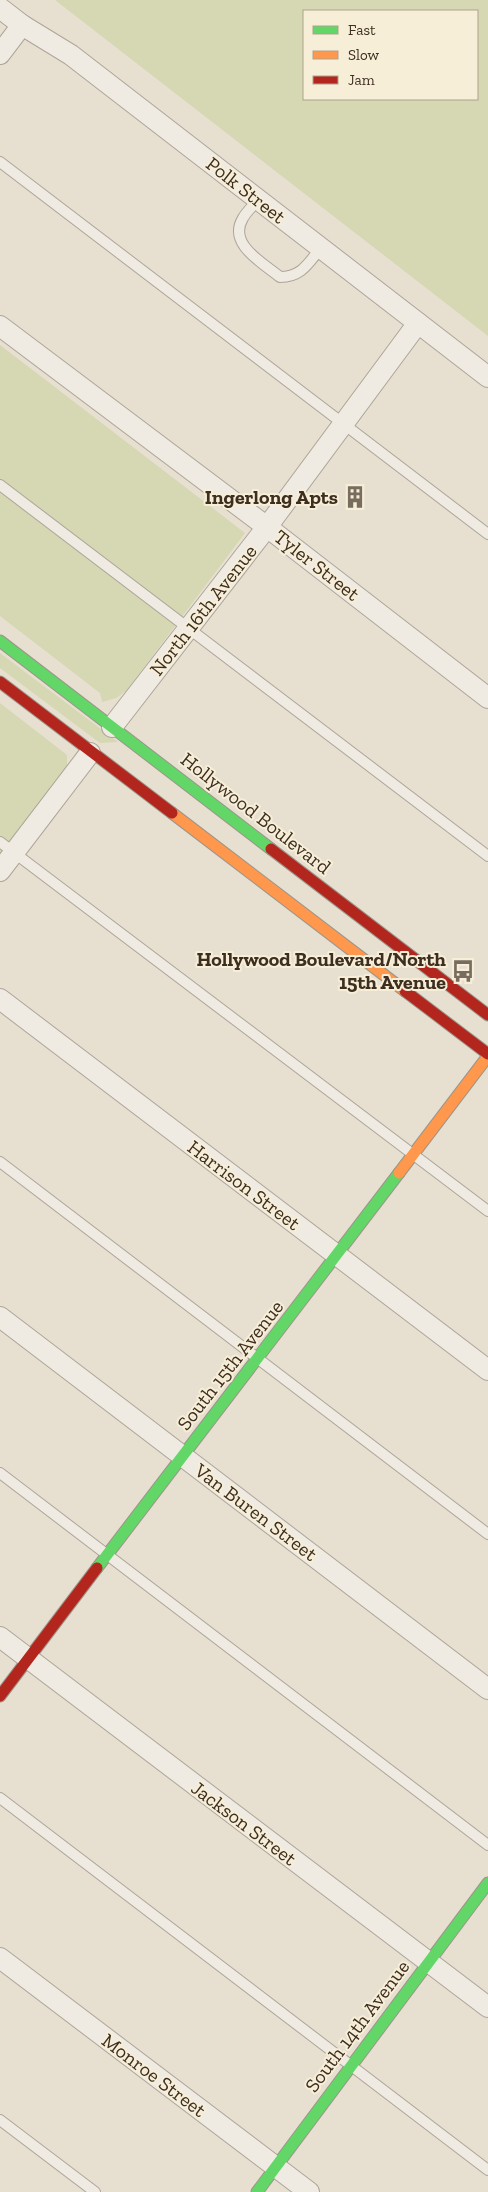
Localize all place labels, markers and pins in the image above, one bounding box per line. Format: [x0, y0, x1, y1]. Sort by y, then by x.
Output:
building icon: Ingerlong Apts [342, 484, 368, 510]
place label: Ingerlong Apts [205, 485, 338, 509]
place label: Hollywood Boulevard/North 15th Avenue [196, 947, 446, 994]
bus stop icon: Hollywood Boulevard/North 15th Avenue [450, 958, 476, 984]

